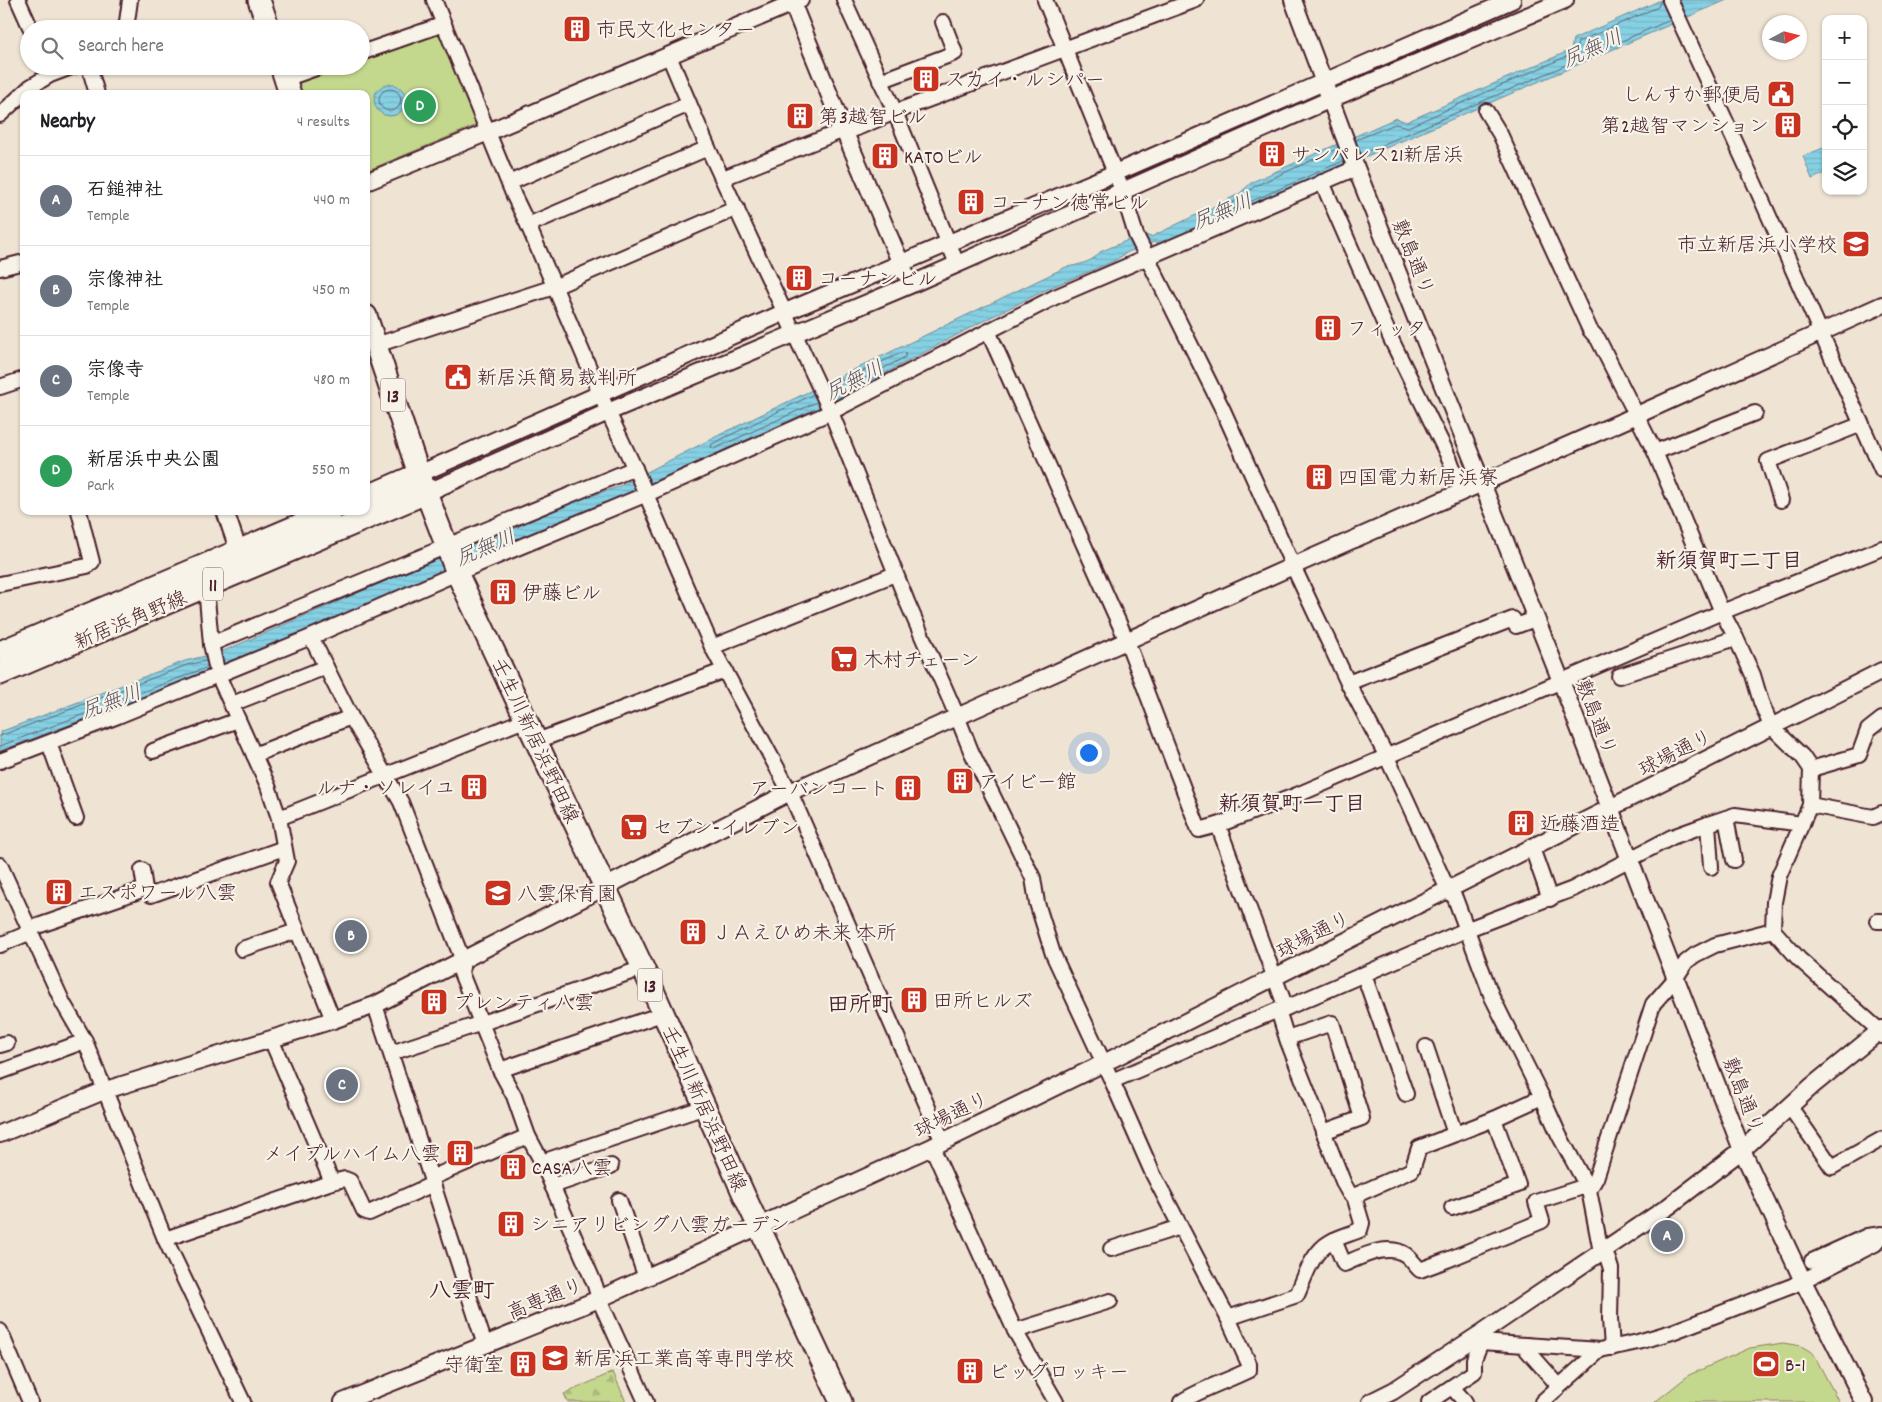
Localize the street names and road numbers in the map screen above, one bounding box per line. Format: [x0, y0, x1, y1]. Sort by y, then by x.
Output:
street label: 敷島通り [1383, 216, 1439, 300]
road number: 13 [380, 378, 406, 412]
road number: 11 [203, 568, 223, 600]
street label: 新居浜角野線 [70, 585, 192, 658]
street label: 壬生川新居浜野田線 [483, 654, 584, 829]
street label: 敷島通り [1567, 676, 1622, 760]
street label: 球場通り [1634, 724, 1718, 785]
street label: 球場通り [1272, 906, 1356, 967]
road number: 13 [638, 968, 662, 1002]
street label: 壬生川新居浜野田線 [653, 1021, 752, 1197]
street label: 敷島通り [1714, 1054, 1769, 1138]
street label: 球場通り [910, 1087, 994, 1147]
street label: 高専通り [504, 1273, 588, 1329]

